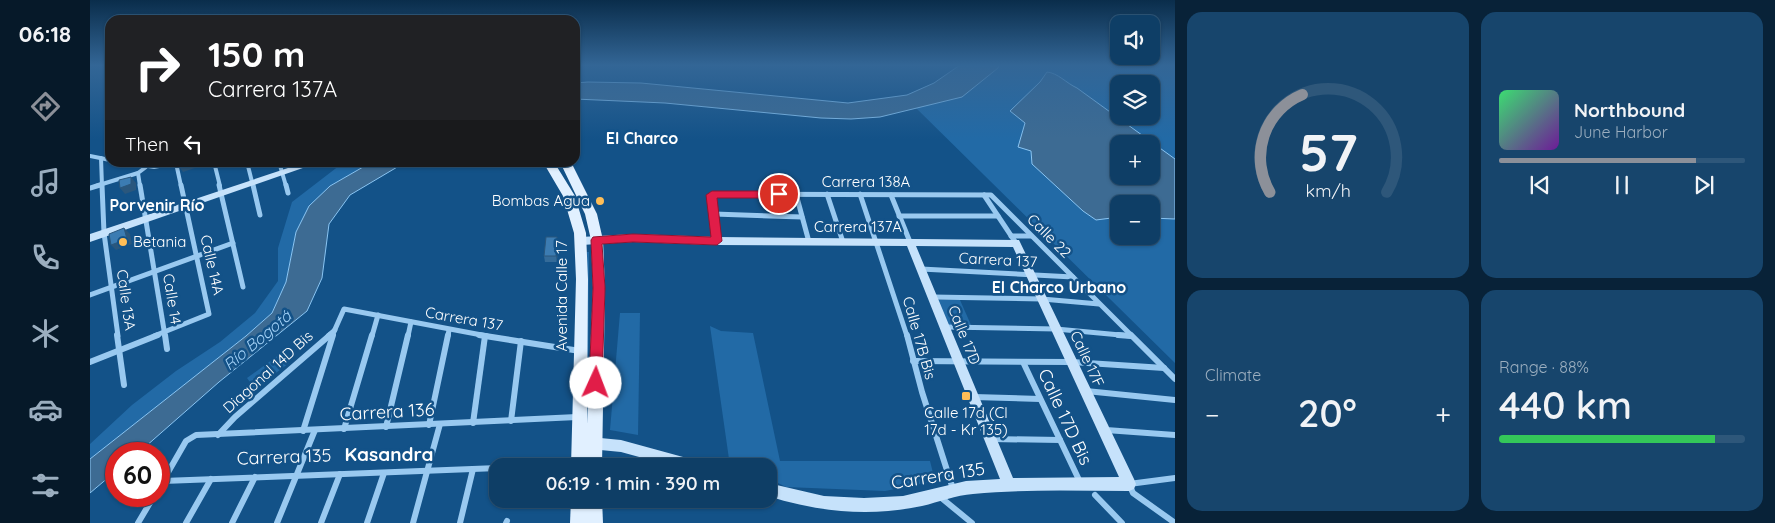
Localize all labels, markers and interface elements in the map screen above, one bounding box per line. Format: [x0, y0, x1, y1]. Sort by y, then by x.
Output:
map controls [1110, 15, 1160, 245]
button: sound [1110, 15, 1160, 65]
text: 06:18 [19, 20, 71, 48]
text: 150 m [208, 32, 305, 76]
icon: right [125, 35, 190, 100]
text: Carrera 137A [208, 75, 337, 103]
button: layers [1110, 75, 1160, 125]
icon: directions [28, 89, 63, 124]
text: Northbound [1574, 98, 1685, 122]
text: 57 [1299, 119, 1357, 184]
text: June Harbor [1574, 122, 1668, 142]
district label: El Charco [606, 128, 678, 148]
icon: left [179, 130, 207, 158]
text: Then [125, 132, 169, 156]
button: + [1110, 135, 1160, 185]
icon: music [28, 165, 63, 200]
icon: previous [1526, 171, 1554, 199]
icon: pause [1608, 171, 1636, 199]
icon: next [1690, 171, 1718, 199]
street label: Carrera 138A [822, 172, 911, 191]
pin [758, 173, 800, 215]
text: km/h [1305, 179, 1351, 201]
icon: arrive [765, 180, 793, 208]
place label: Bombas Agua [492, 191, 590, 210]
district label: Porvenir Río [109, 195, 205, 215]
marker: Bombas Agua [594, 195, 606, 207]
button: − [1110, 195, 1160, 245]
street label: Calle 22 [1023, 210, 1075, 262]
street label: Carrera 137A [814, 217, 902, 236]
place label: Betania [133, 232, 186, 251]
street label: Calle 14A [196, 233, 229, 297]
marker: Betania [117, 236, 129, 248]
icon: phone [28, 240, 63, 275]
street label: Avenida Calle 17 [552, 240, 571, 352]
street label: Carrera 137 [958, 248, 1038, 271]
street label: Calle 13A [113, 268, 140, 332]
street label: Calle 14 [159, 272, 186, 326]
district label: El Charco Urbano [992, 277, 1126, 297]
street label: Calle 17B Bis [899, 294, 940, 381]
street label: Carrera 137 [424, 302, 505, 335]
street label: Calle 17D [944, 302, 985, 367]
water label: Río Bogotá [219, 305, 296, 374]
icon: climate [28, 316, 63, 351]
street label: Diagonal 14D Bis [219, 326, 317, 417]
street label: Calle 17F [1066, 328, 1109, 390]
position arrow [569, 356, 621, 408]
text: Range · 88% [1499, 357, 1589, 377]
street label: Calle 17D Bis [1033, 365, 1098, 469]
text: Climate [1205, 365, 1261, 385]
text: 440 km [1499, 381, 1632, 429]
text: 20° [1298, 389, 1357, 437]
marker: Calle 17d (Cl 17d - Kr 135) [960, 390, 972, 402]
icon: car [28, 392, 63, 427]
text: − [1205, 397, 1220, 432]
text: + [1435, 397, 1451, 432]
street label: Carrera 136 [339, 398, 435, 425]
place label: Calle 17d (Cl 17d - Kr 135) [924, 403, 1008, 439]
speed limit sign: 60 [105, 442, 170, 507]
district label: Kasandra [345, 442, 433, 466]
street label: Carrera 135 [236, 443, 332, 470]
street label: Carrera 135 [889, 457, 987, 494]
icon: filters [28, 468, 63, 503]
text: 06:19 · 1 min · 390 m [546, 471, 720, 495]

